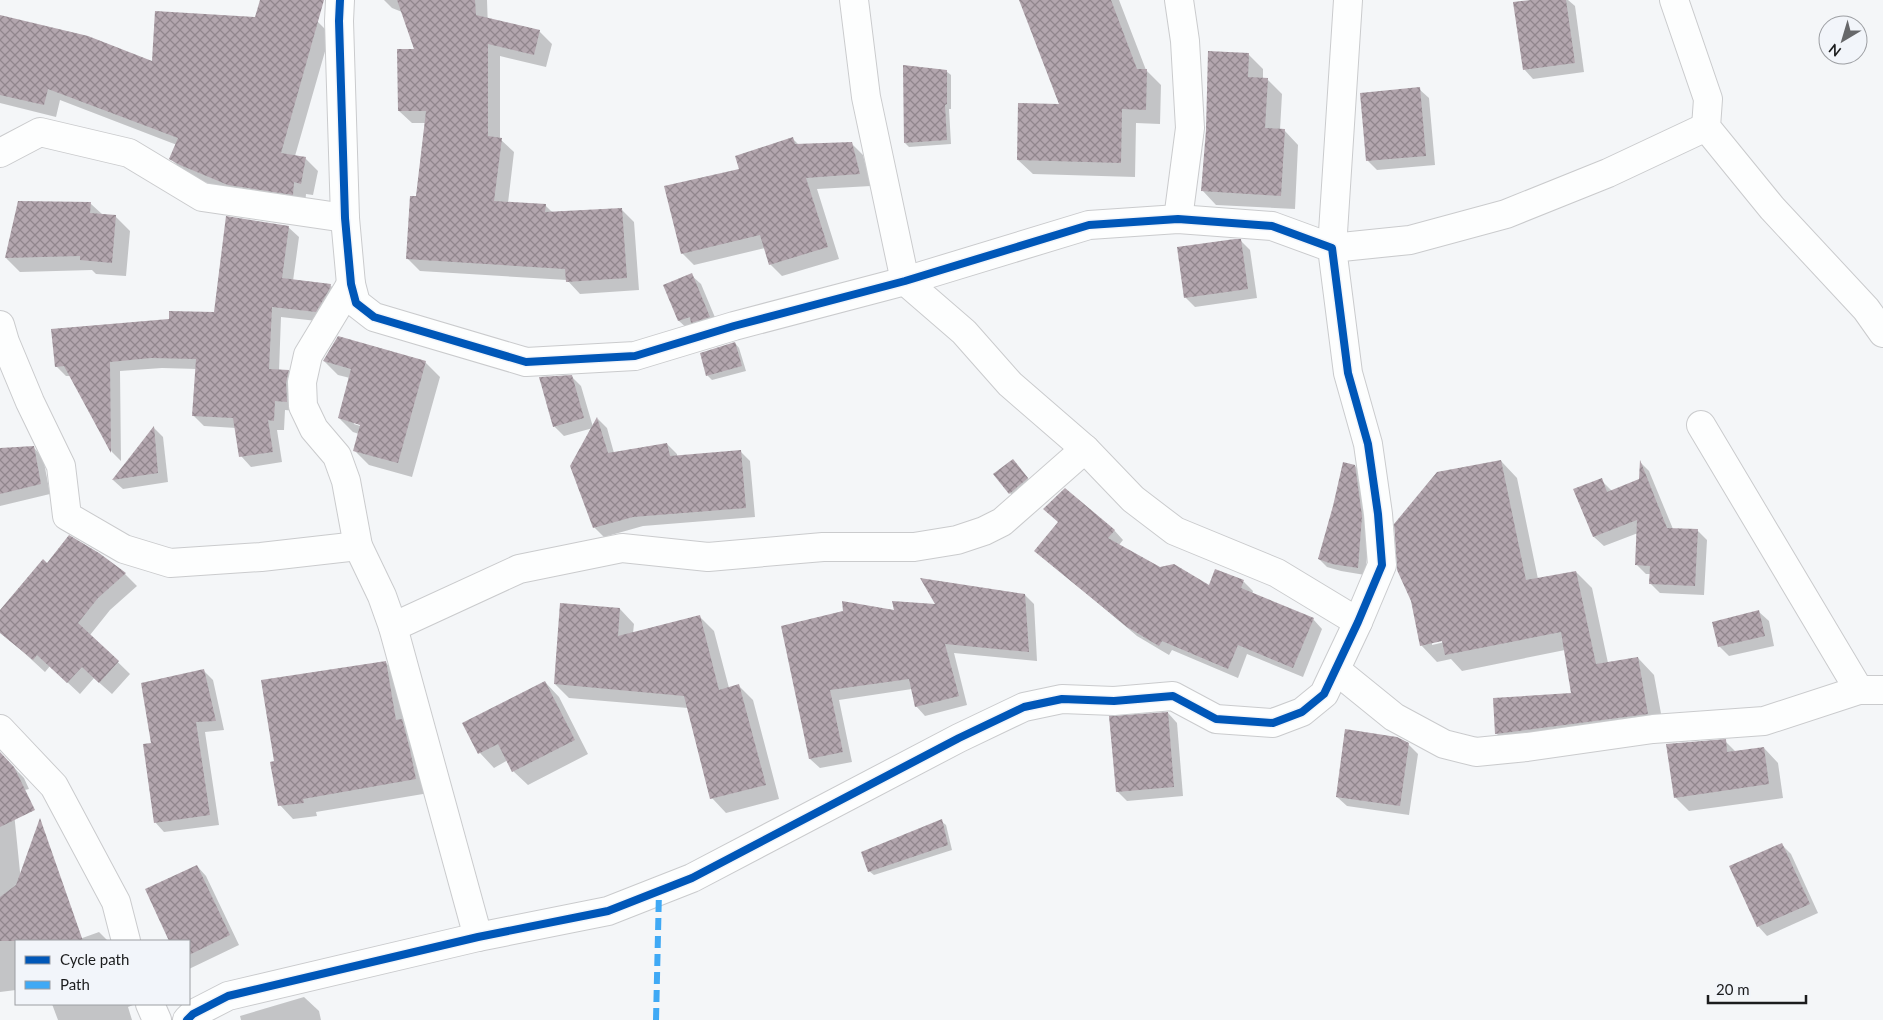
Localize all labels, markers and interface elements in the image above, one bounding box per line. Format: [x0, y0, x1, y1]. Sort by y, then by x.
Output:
north arrow [1818, 15, 1868, 65]
text: N [1825, 41, 1844, 61]
legend [15, 940, 190, 1005]
text: Cycle path [60, 950, 129, 968]
scale bar [1708, 972, 1806, 1004]
text: Path [60, 975, 90, 993]
text: 20 m [1716, 980, 1750, 998]

